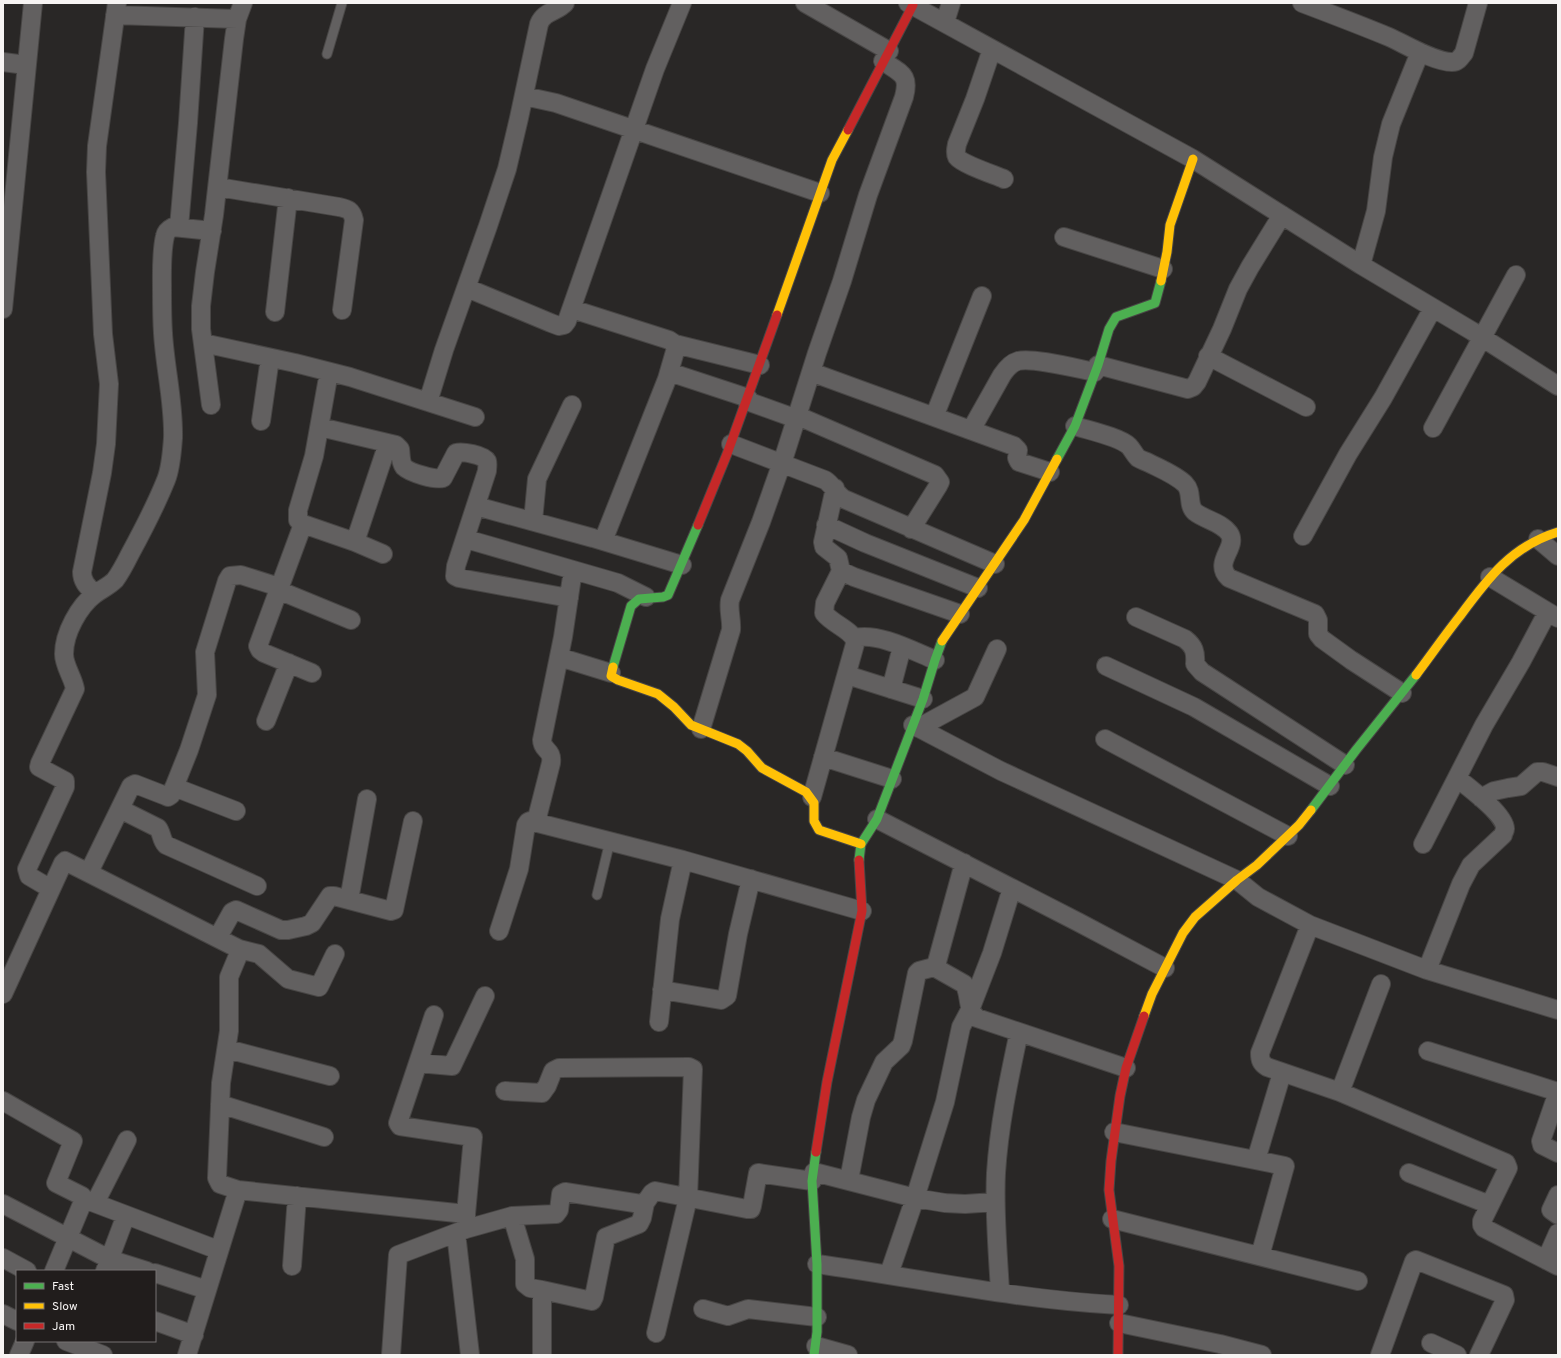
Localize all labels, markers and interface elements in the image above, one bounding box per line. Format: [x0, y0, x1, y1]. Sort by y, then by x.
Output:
legend [16, 1270, 156, 1342]
text: Fast [52, 1279, 74, 1295]
text: Slow [52, 1299, 78, 1315]
text: Jam [52, 1319, 75, 1335]

